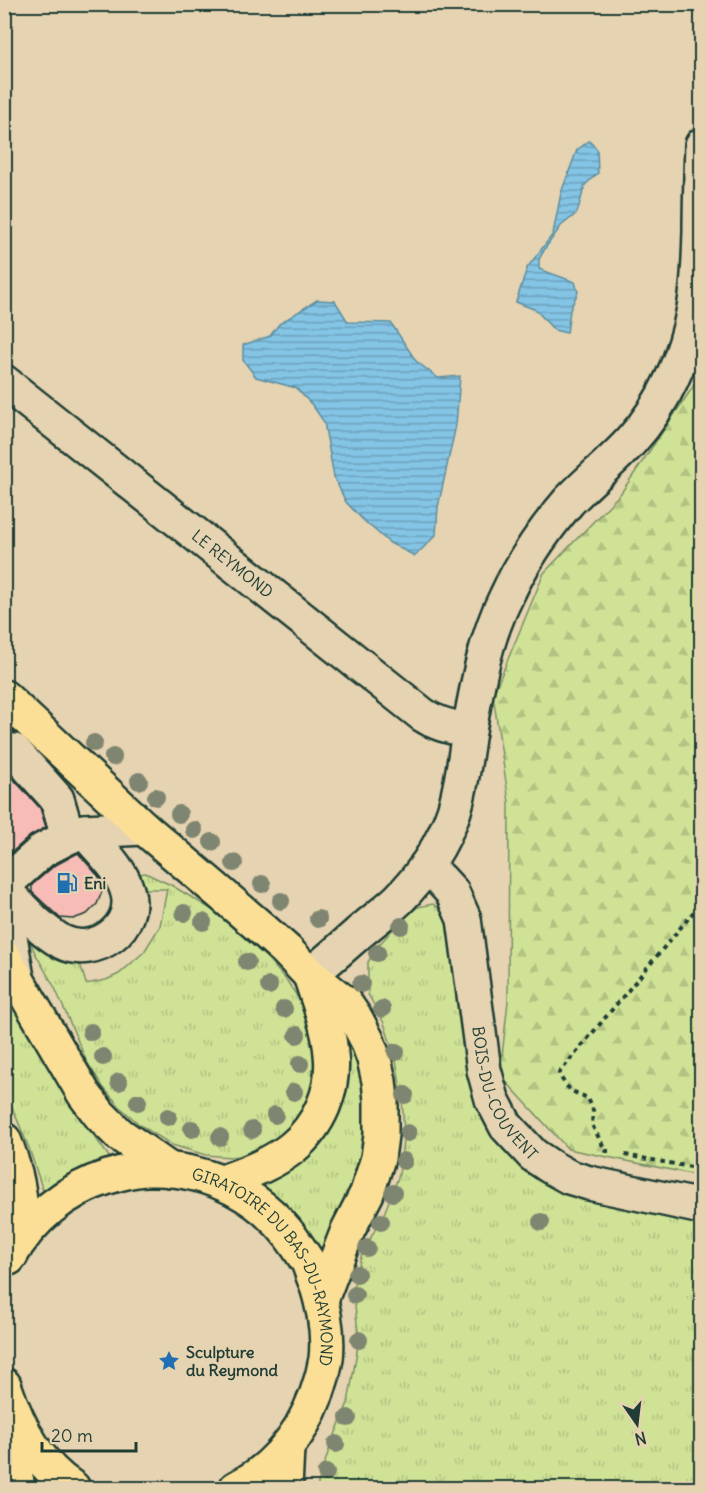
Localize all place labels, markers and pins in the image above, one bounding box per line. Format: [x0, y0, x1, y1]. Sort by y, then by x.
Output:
fuel station icon: Eni [55, 871, 79, 895]
place label: Eni [84, 873, 106, 893]
place label: Sculpture du Reymond [186, 1342, 278, 1381]
place icon: Sculpture du Reymond [157, 1349, 181, 1373]

